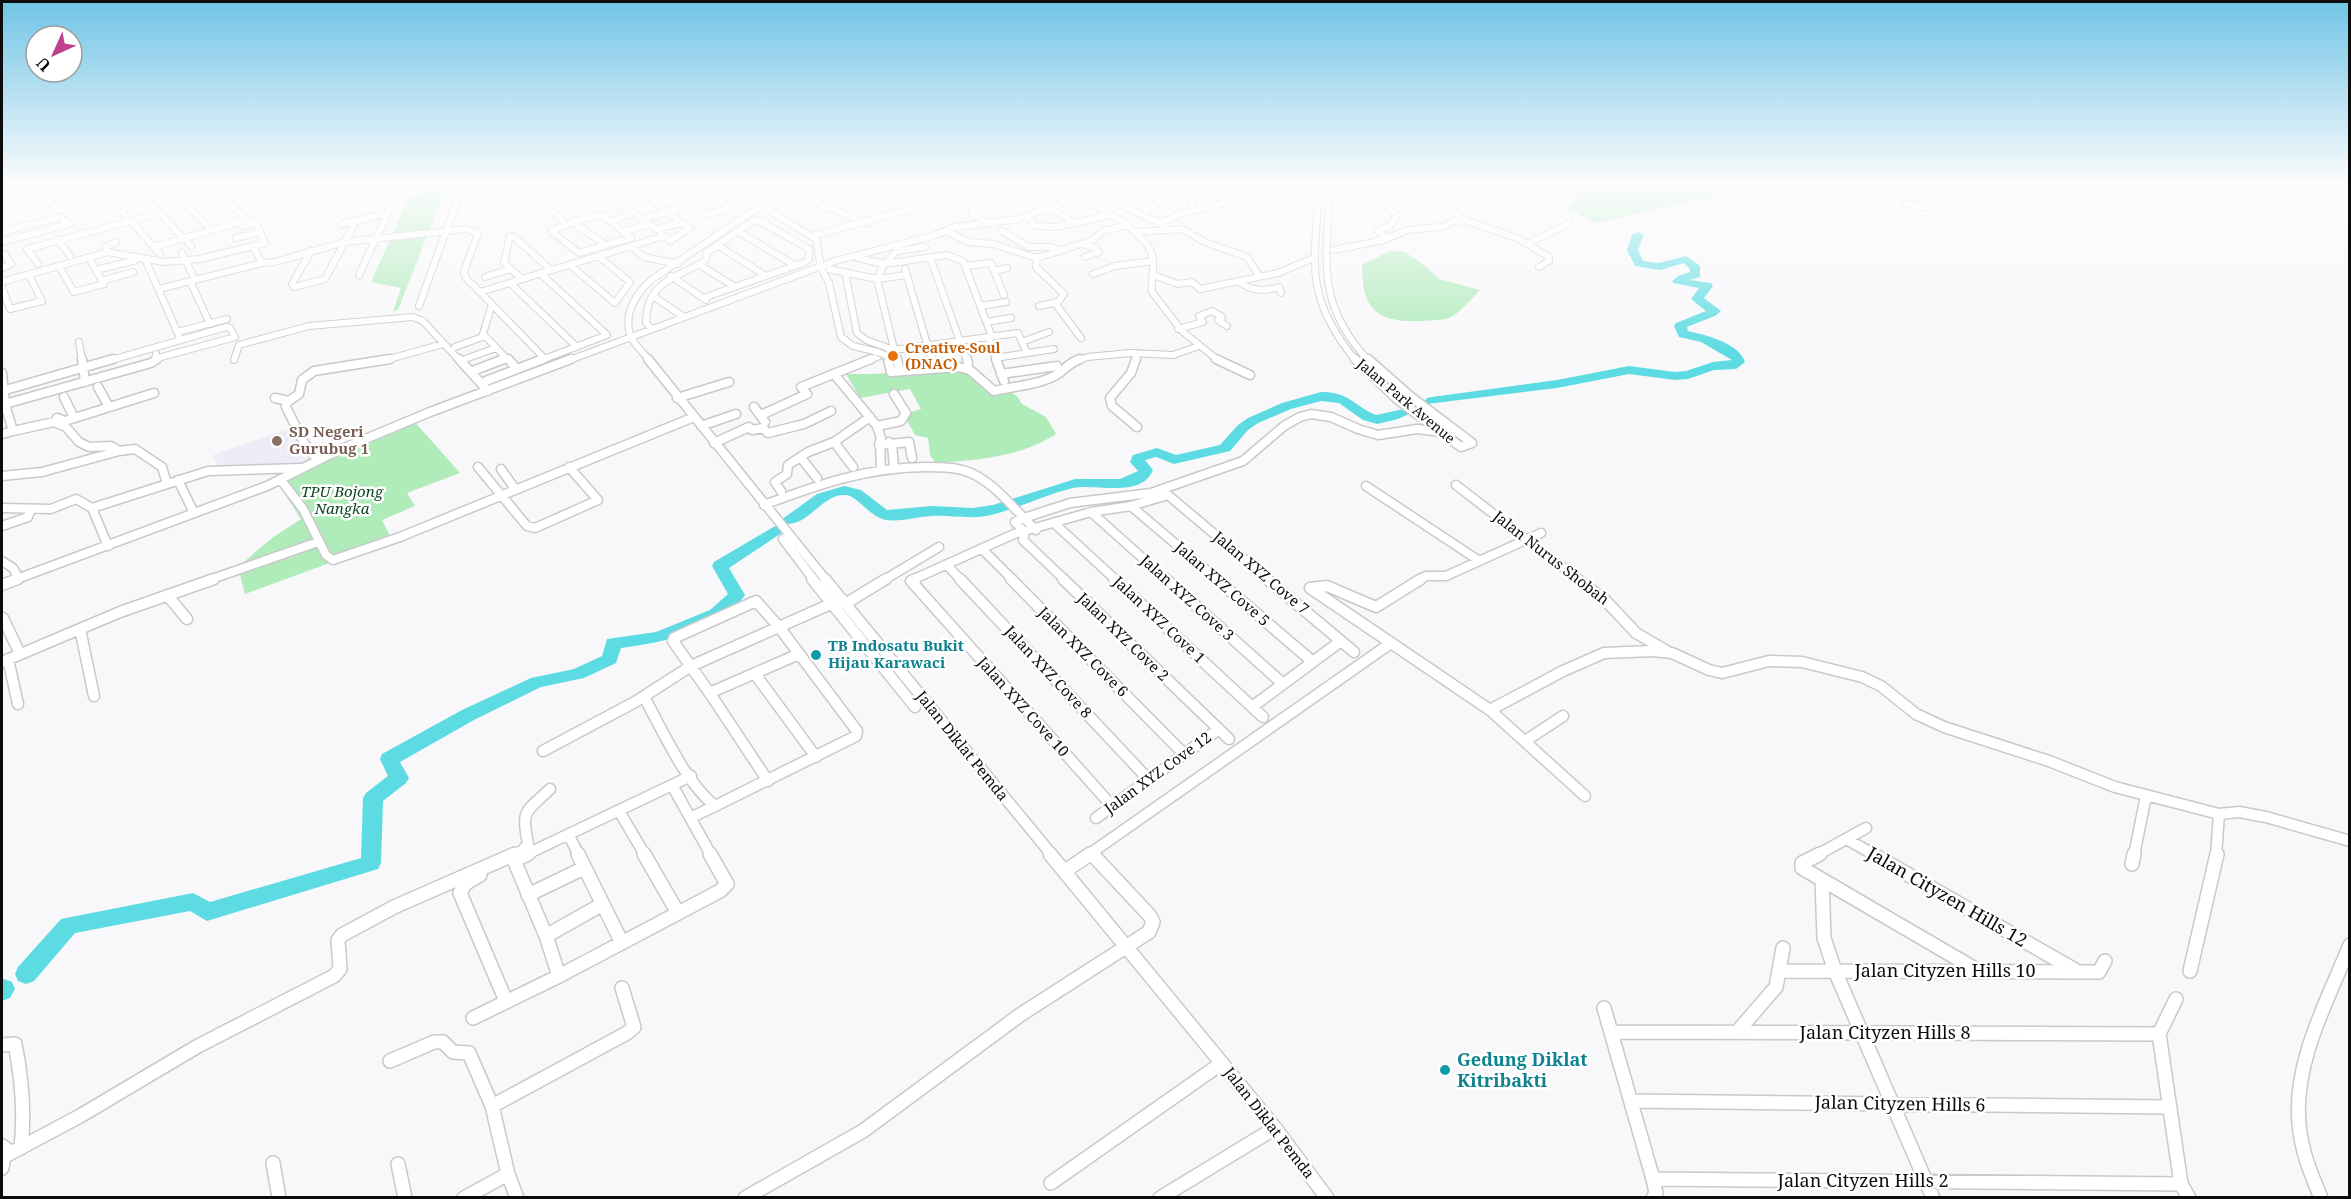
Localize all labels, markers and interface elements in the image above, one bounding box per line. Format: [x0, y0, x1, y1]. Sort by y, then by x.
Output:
north arrow [24, 24, 84, 84]
text: U [31, 53, 55, 77]
place label: Creative-Soul (DNAC) [905, 338, 1001, 373]
marker: Creative-Soul (DNAC) [886, 349, 900, 363]
street label: Jalan Park Avenue [1352, 353, 1459, 447]
place label: SD Negeri Gurubug 1 [289, 421, 369, 458]
marker: SD Negeri Gurubug 1 [270, 434, 284, 448]
park label: TPU Bojong Nangka [301, 481, 384, 518]
street label: Jalan Nurus Shobah [1489, 505, 1614, 609]
street label: Jalan XYZ Cove 7 [1209, 526, 1314, 618]
street label: Jalan XYZ Cove 5 [1170, 536, 1274, 630]
street label: Jalan XYZ Cove 3 [1136, 549, 1239, 645]
street label: Jalan XYZ Cove 1 [1108, 571, 1210, 667]
street label: Jalan XYZ Cove 2 [1073, 587, 1174, 685]
street label: Jalan XYZ Cove 6 [1034, 601, 1133, 701]
street label: Jalan XYZ Cove 8 [1000, 620, 1097, 722]
place label: TB Indosatu Bukit Hijau Karawaci [828, 635, 964, 672]
marker: TB Indosatu Bukit Hijau Karawaci [809, 648, 823, 662]
street label: Jalan XYZ Cove 10 [973, 651, 1074, 761]
street label: Jalan Diklat Pemda [912, 685, 1013, 805]
street label: Jalan XYZ Cove 12 [1099, 727, 1215, 818]
street label: Jalan Cityzen Hills 12 [1862, 840, 2032, 952]
street label: Jalan Cityzen Hills 10 [1853, 958, 2036, 982]
street label: Jalan Cityzen Hills 8 [1798, 1020, 1971, 1044]
place label: Gedung Diklat Kitribakti [1457, 1047, 1588, 1092]
street label: Jalan Diklat Pemda [1219, 1062, 1320, 1182]
marker: Gedung Diklat Kitribakti [1438, 1063, 1452, 1077]
street label: Jalan Cityzen Hills 6 [1813, 1089, 1986, 1116]
street label: Jalan Cityzen Hills 2 [1776, 1168, 1949, 1192]

